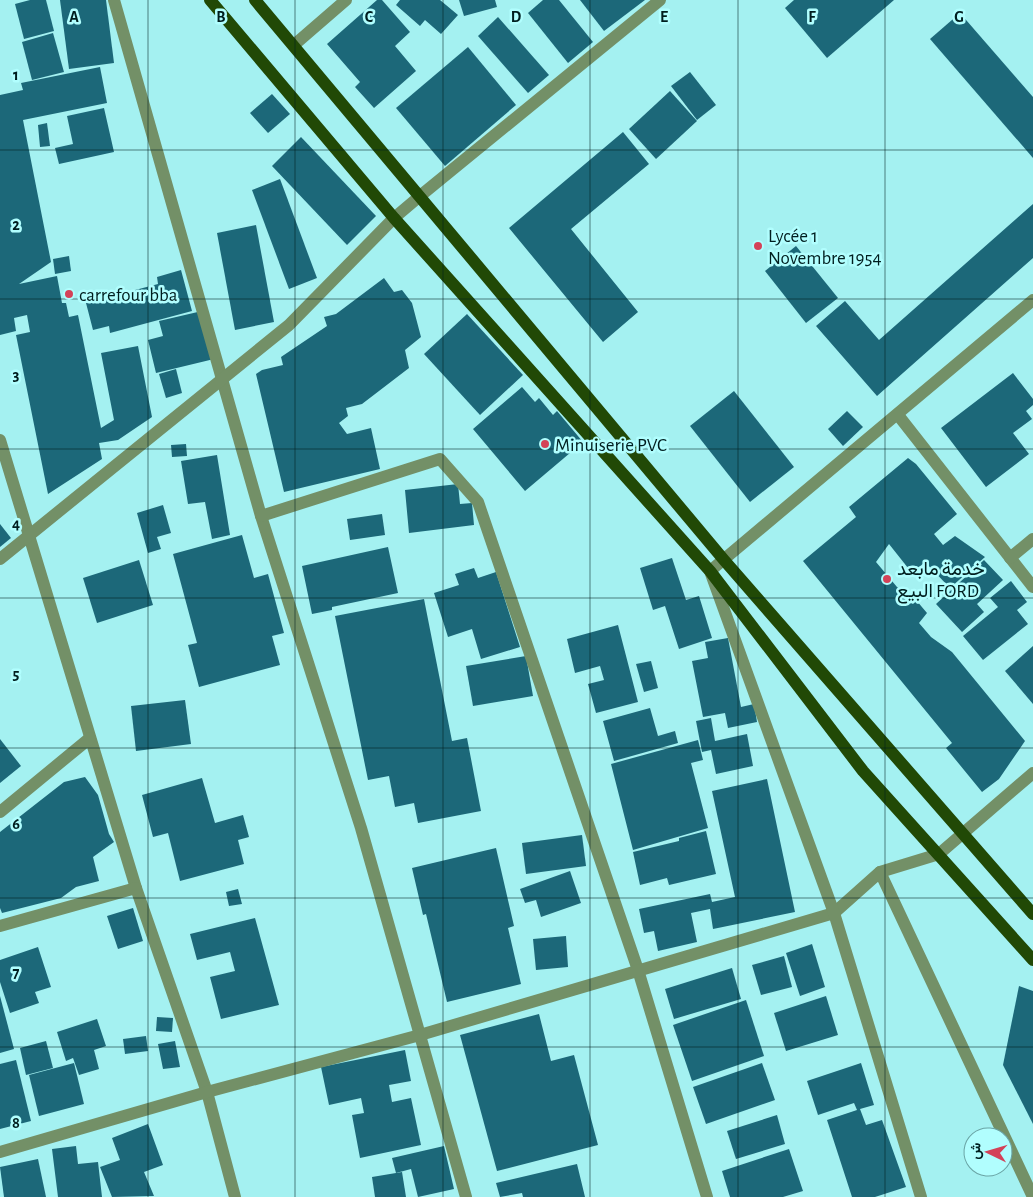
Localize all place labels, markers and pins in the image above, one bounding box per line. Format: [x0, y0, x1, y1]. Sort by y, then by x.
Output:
place label: Lycée 1 Novembre 1954 [768, 227, 882, 268]
marker: Lycée 1 Novembre 1954 [752, 240, 764, 252]
place label: carrefour bba [79, 286, 178, 305]
marker: carrefour bba [63, 288, 75, 300]
place label: Minuiserie PVC [555, 436, 667, 455]
marker: Minuiserie PVC [539, 438, 551, 450]
place label: خدمة مابعد البيع FORD [897, 560, 985, 604]
marker: خدمة مابعد البيع FORD [881, 573, 893, 585]

